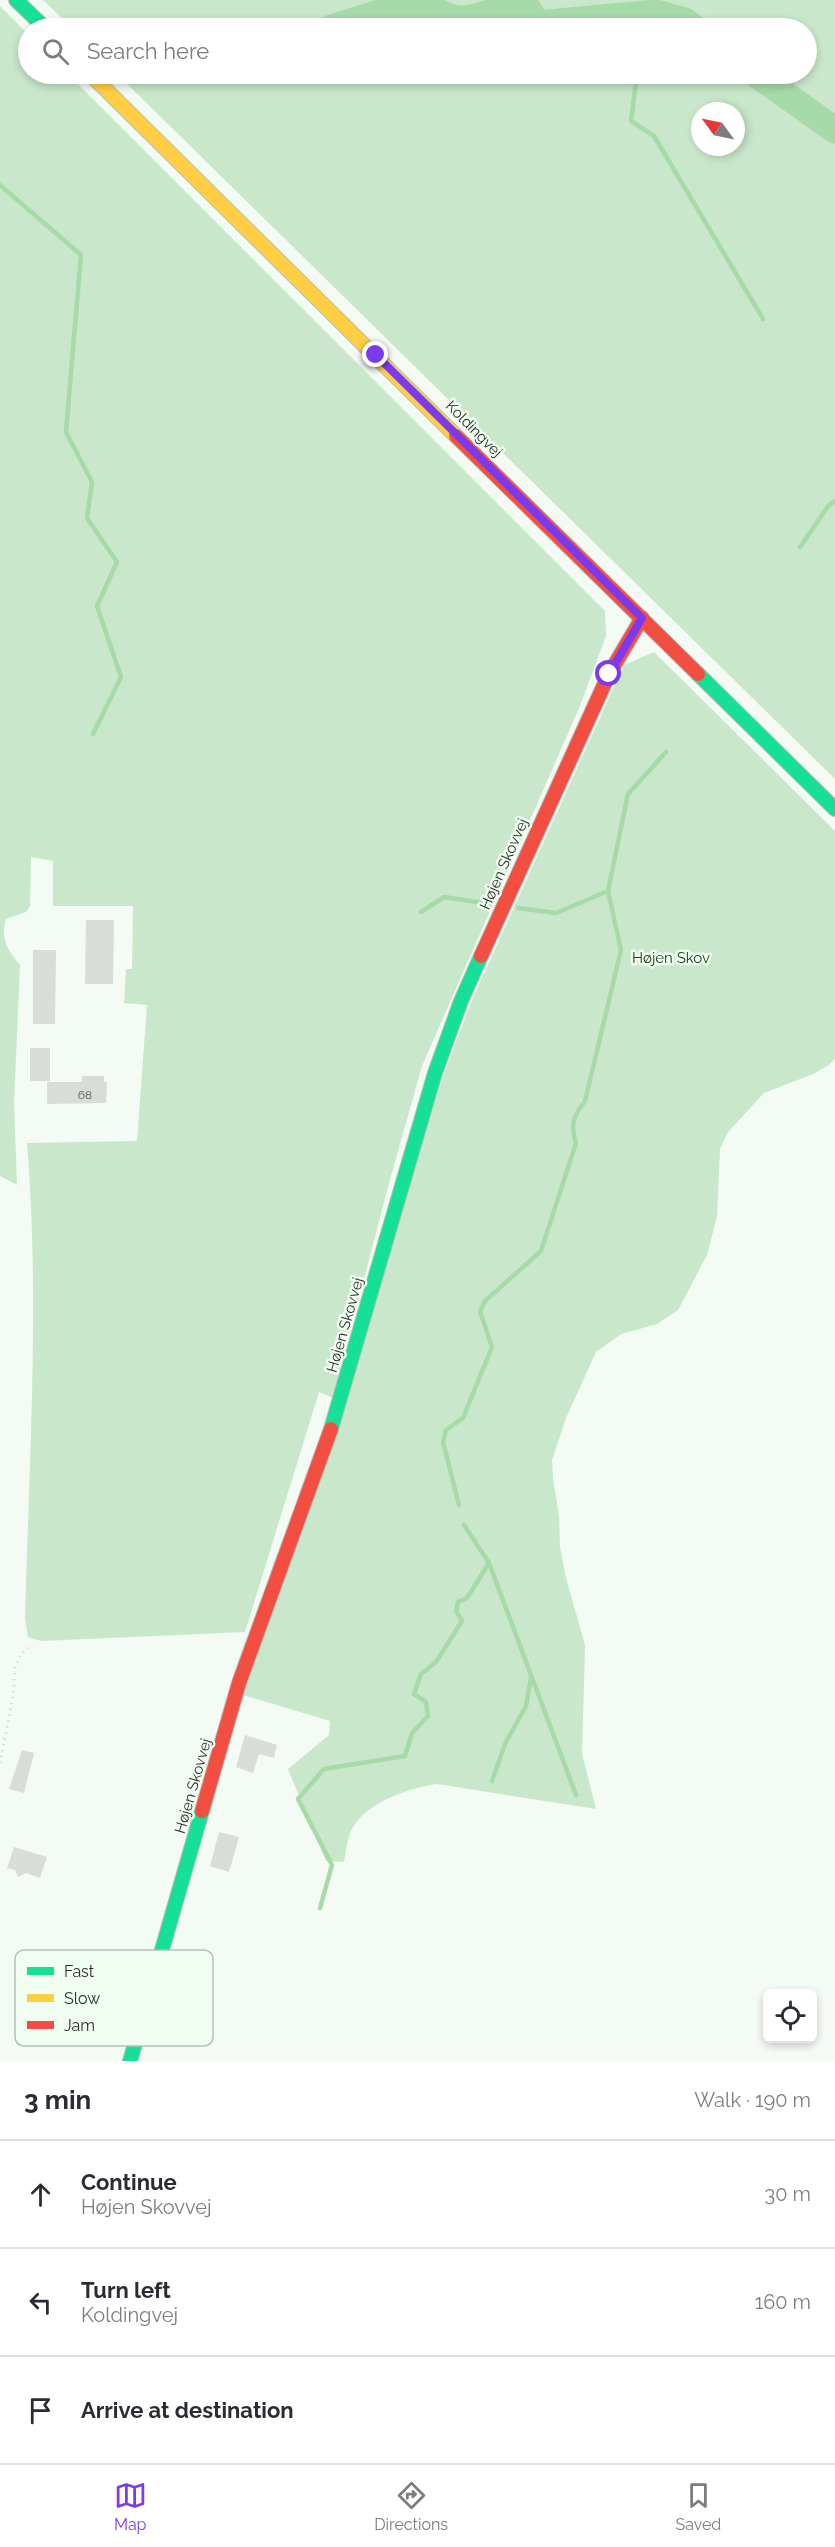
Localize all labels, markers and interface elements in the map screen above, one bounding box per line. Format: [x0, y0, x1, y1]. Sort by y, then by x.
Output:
search box [18, 18, 817, 84]
icon: search [39, 35, 72, 68]
text: Search here [87, 38, 209, 64]
north arrow [691, 102, 745, 156]
route end [362, 341, 388, 367]
street label: Koldingvej [442, 397, 506, 461]
route start [595, 660, 621, 686]
street label: Højen Skovvej [476, 816, 532, 912]
park label: Højen Skov [632, 949, 710, 967]
house number: 68 [78, 1088, 92, 1102]
street label: Højen Skovvej [323, 1276, 367, 1374]
street label: Højen Skovvej [171, 1737, 215, 1835]
legend [15, 1950, 213, 2046]
text: Fast [64, 1962, 95, 1981]
text: Slow [64, 1989, 100, 2008]
map controls [763, 1989, 817, 2043]
button: locate [763, 1989, 817, 2043]
text: Jam [64, 2016, 95, 2035]
text: 3 min [24, 2085, 91, 2115]
text: Walk · 190 m [694, 2088, 811, 2112]
text: Continue [81, 2169, 177, 2195]
icon: ahead [24, 2178, 57, 2211]
text: 30 m [765, 2182, 811, 2206]
text: Højen Skovvej [81, 2195, 211, 2219]
text: Turn left [81, 2277, 171, 2303]
icon: left [24, 2286, 57, 2319]
text: 160 m [755, 2290, 811, 2314]
text: Koldingvej [81, 2303, 178, 2327]
icon: arrive [24, 2394, 57, 2427]
text: Arrive at destination [81, 2397, 294, 2423]
tab: Map [114, 2479, 147, 2534]
tab: Directions [374, 2479, 448, 2534]
tab: Saved [675, 2479, 721, 2534]

